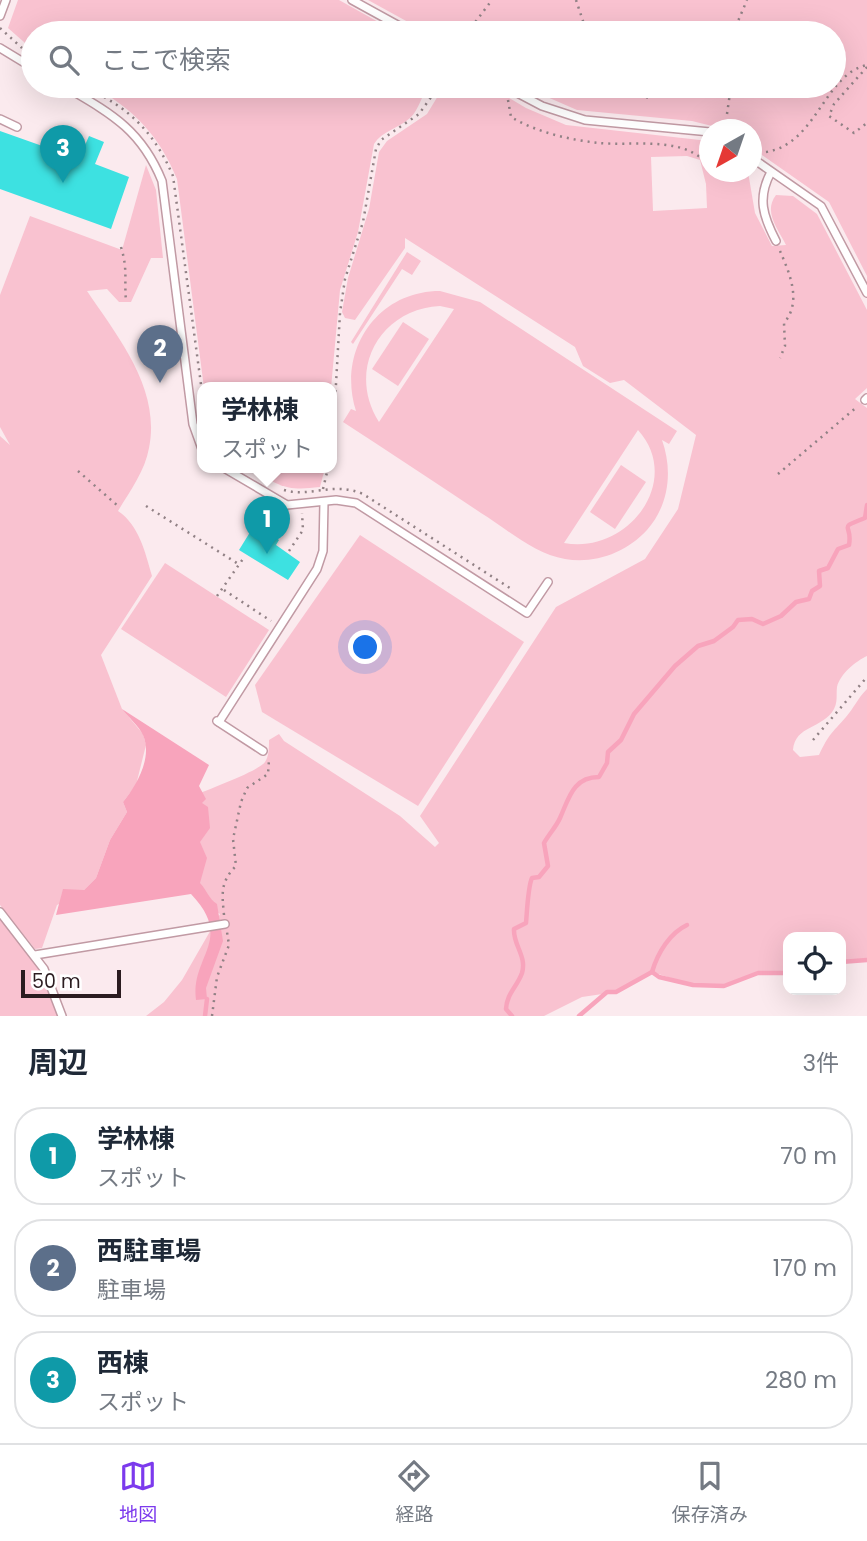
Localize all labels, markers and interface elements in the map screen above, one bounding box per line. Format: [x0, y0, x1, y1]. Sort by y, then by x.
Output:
search box [21, 21, 846, 98]
icon: search [45, 41, 83, 79]
text: ここで検索 [101, 42, 231, 78]
north arrow [699, 119, 762, 182]
pin: 3 [40, 125, 86, 183]
pin: 2 [137, 325, 183, 383]
popup [197, 382, 337, 473]
text: 学林棟 [221, 392, 299, 428]
text: スポット [221, 433, 313, 465]
pin: 1 [244, 496, 290, 554]
your location [348, 630, 382, 664]
map controls [783, 932, 846, 995]
button: locate [783, 932, 846, 995]
scale bar [21, 967, 121, 999]
text: 50 m [32, 968, 81, 995]
text: 周辺 [28, 1041, 88, 1084]
text: 3件 [802, 1047, 839, 1079]
text: 学林棟 [97, 1121, 175, 1157]
text: 1 [49, 1140, 57, 1172]
text: 70 m [780, 1140, 837, 1172]
text: スポット [97, 1162, 189, 1194]
text: 西駐車場 [97, 1233, 201, 1269]
text: 2 [46, 1252, 60, 1284]
text: 170 m [773, 1252, 837, 1284]
text: 駐車場 [97, 1274, 166, 1306]
text: 西棟 [97, 1345, 149, 1381]
text: 3 [46, 1364, 60, 1396]
text: 280 m [765, 1364, 837, 1396]
text: スポット [97, 1386, 189, 1418]
tab: 地図 [119, 1457, 157, 1529]
tab: 経路 [395, 1457, 434, 1529]
tab: 保存済み [672, 1457, 748, 1529]

